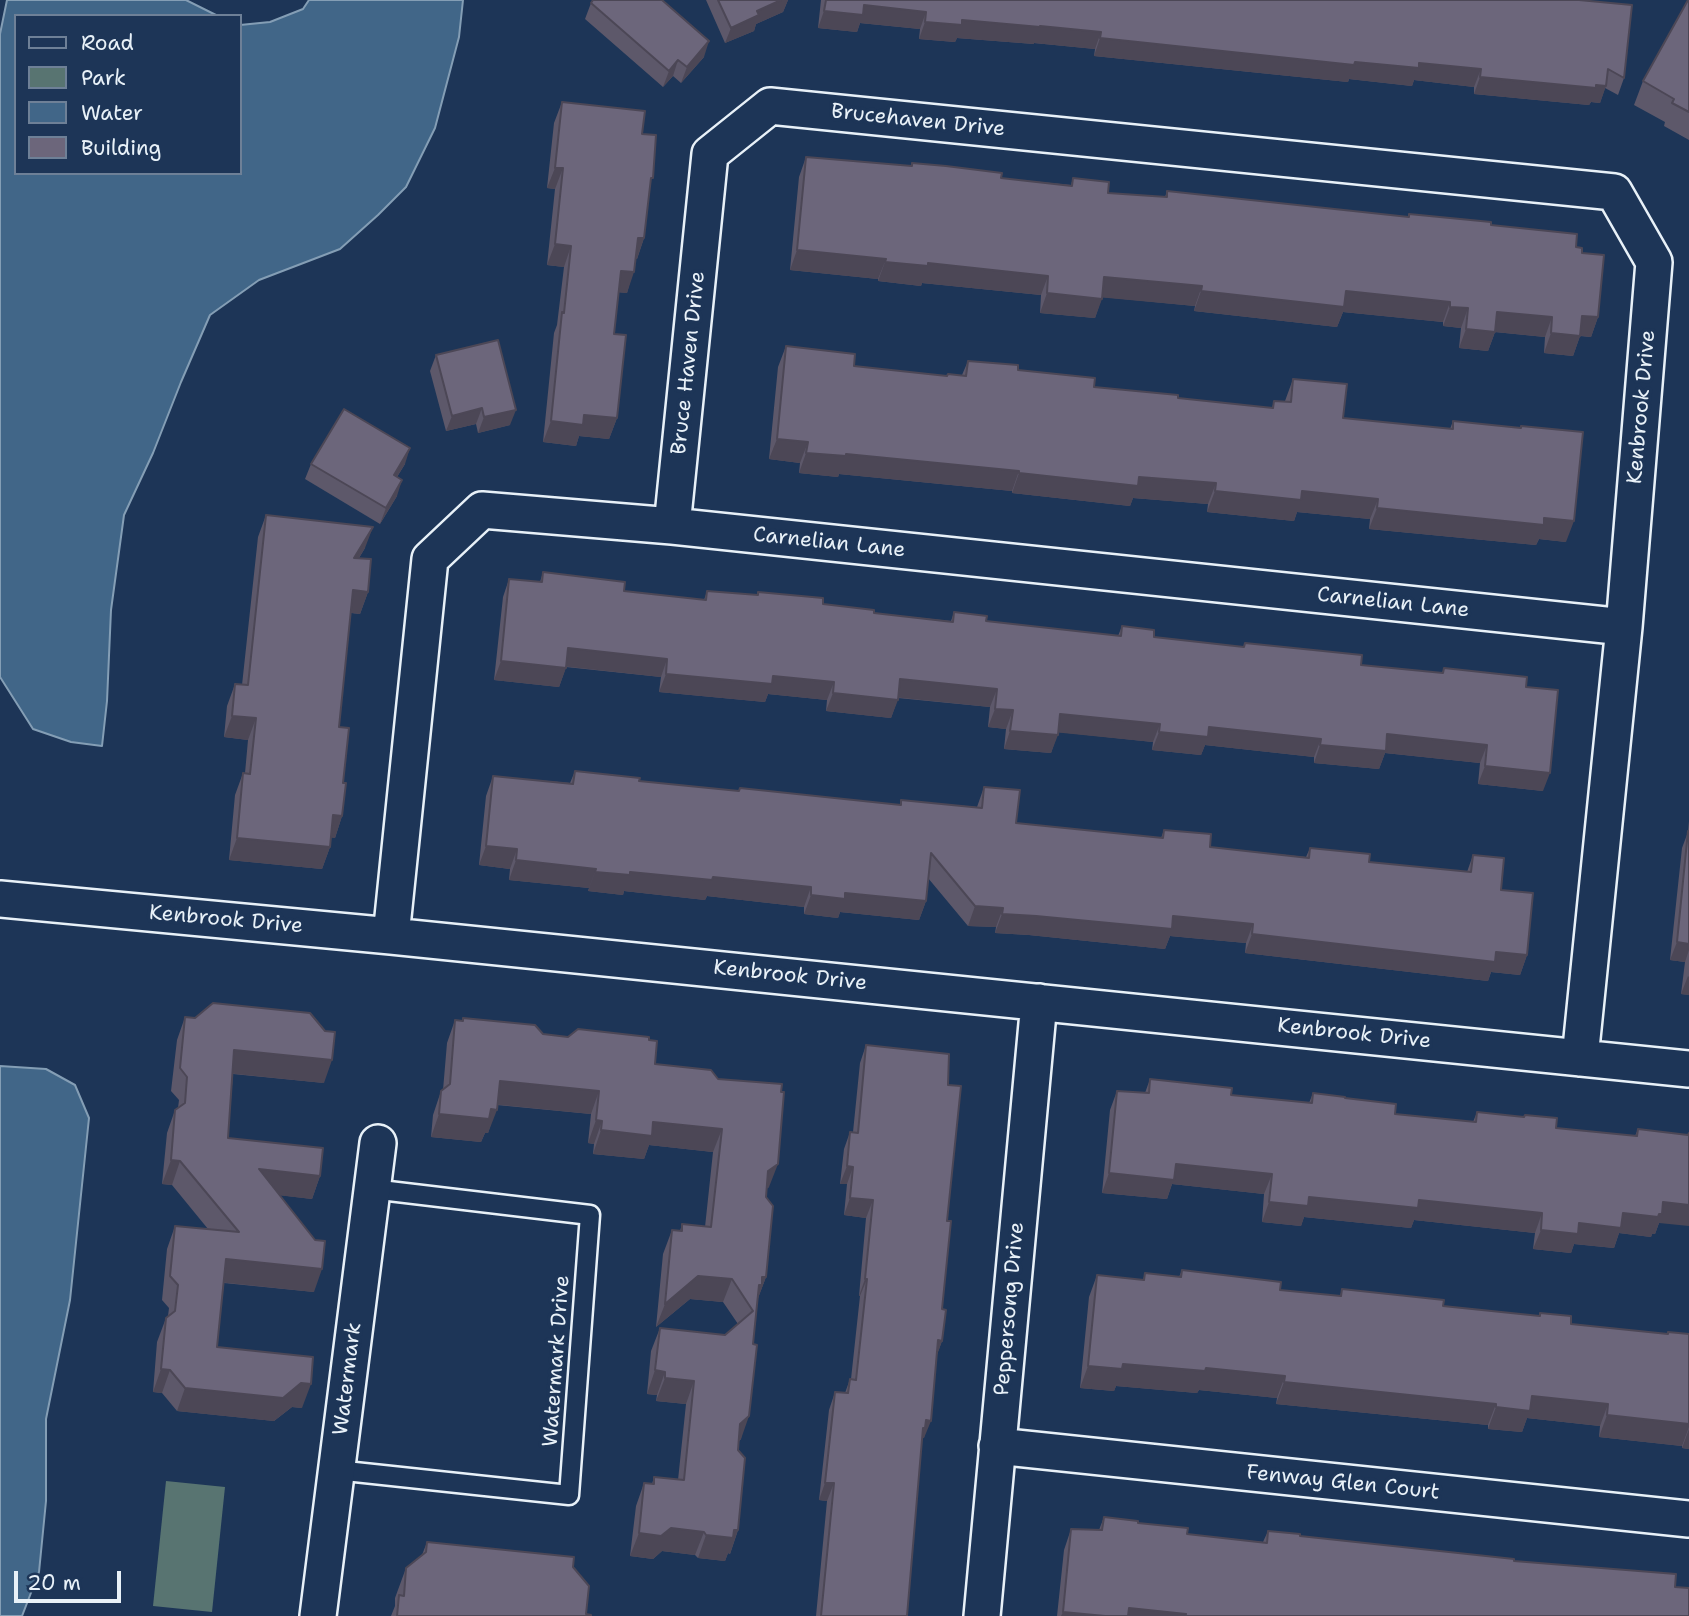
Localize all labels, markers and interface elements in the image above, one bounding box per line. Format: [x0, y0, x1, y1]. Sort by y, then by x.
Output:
legend [14, 14, 242, 175]
text: Road [81, 29, 134, 57]
text: Park [81, 64, 126, 92]
text: Water [81, 99, 143, 127]
street label: Brucehaven Drive [830, 99, 1006, 143]
text: Building [81, 134, 161, 162]
street label: Bruce Haven Drive [667, 270, 711, 456]
street label: Kenbrook Drive [1623, 329, 1661, 485]
street label: Carnelian Lane [752, 522, 906, 564]
street label: Carnelian Lane [1316, 582, 1470, 624]
street label: Kenbrook Drive [148, 901, 304, 939]
street label: Kenbrook Drive [712, 955, 868, 997]
street label: Kenbrook Drive [1276, 1013, 1432, 1055]
street label: Peppersong Drive [990, 1221, 1030, 1397]
street label: Watermark Drive [538, 1274, 576, 1448]
street label: Watermark [329, 1321, 367, 1437]
street label: Fenway Glen Court [1245, 1460, 1441, 1506]
scale bar [18, 1556, 124, 1600]
text: 20 m [27, 1569, 81, 1597]

